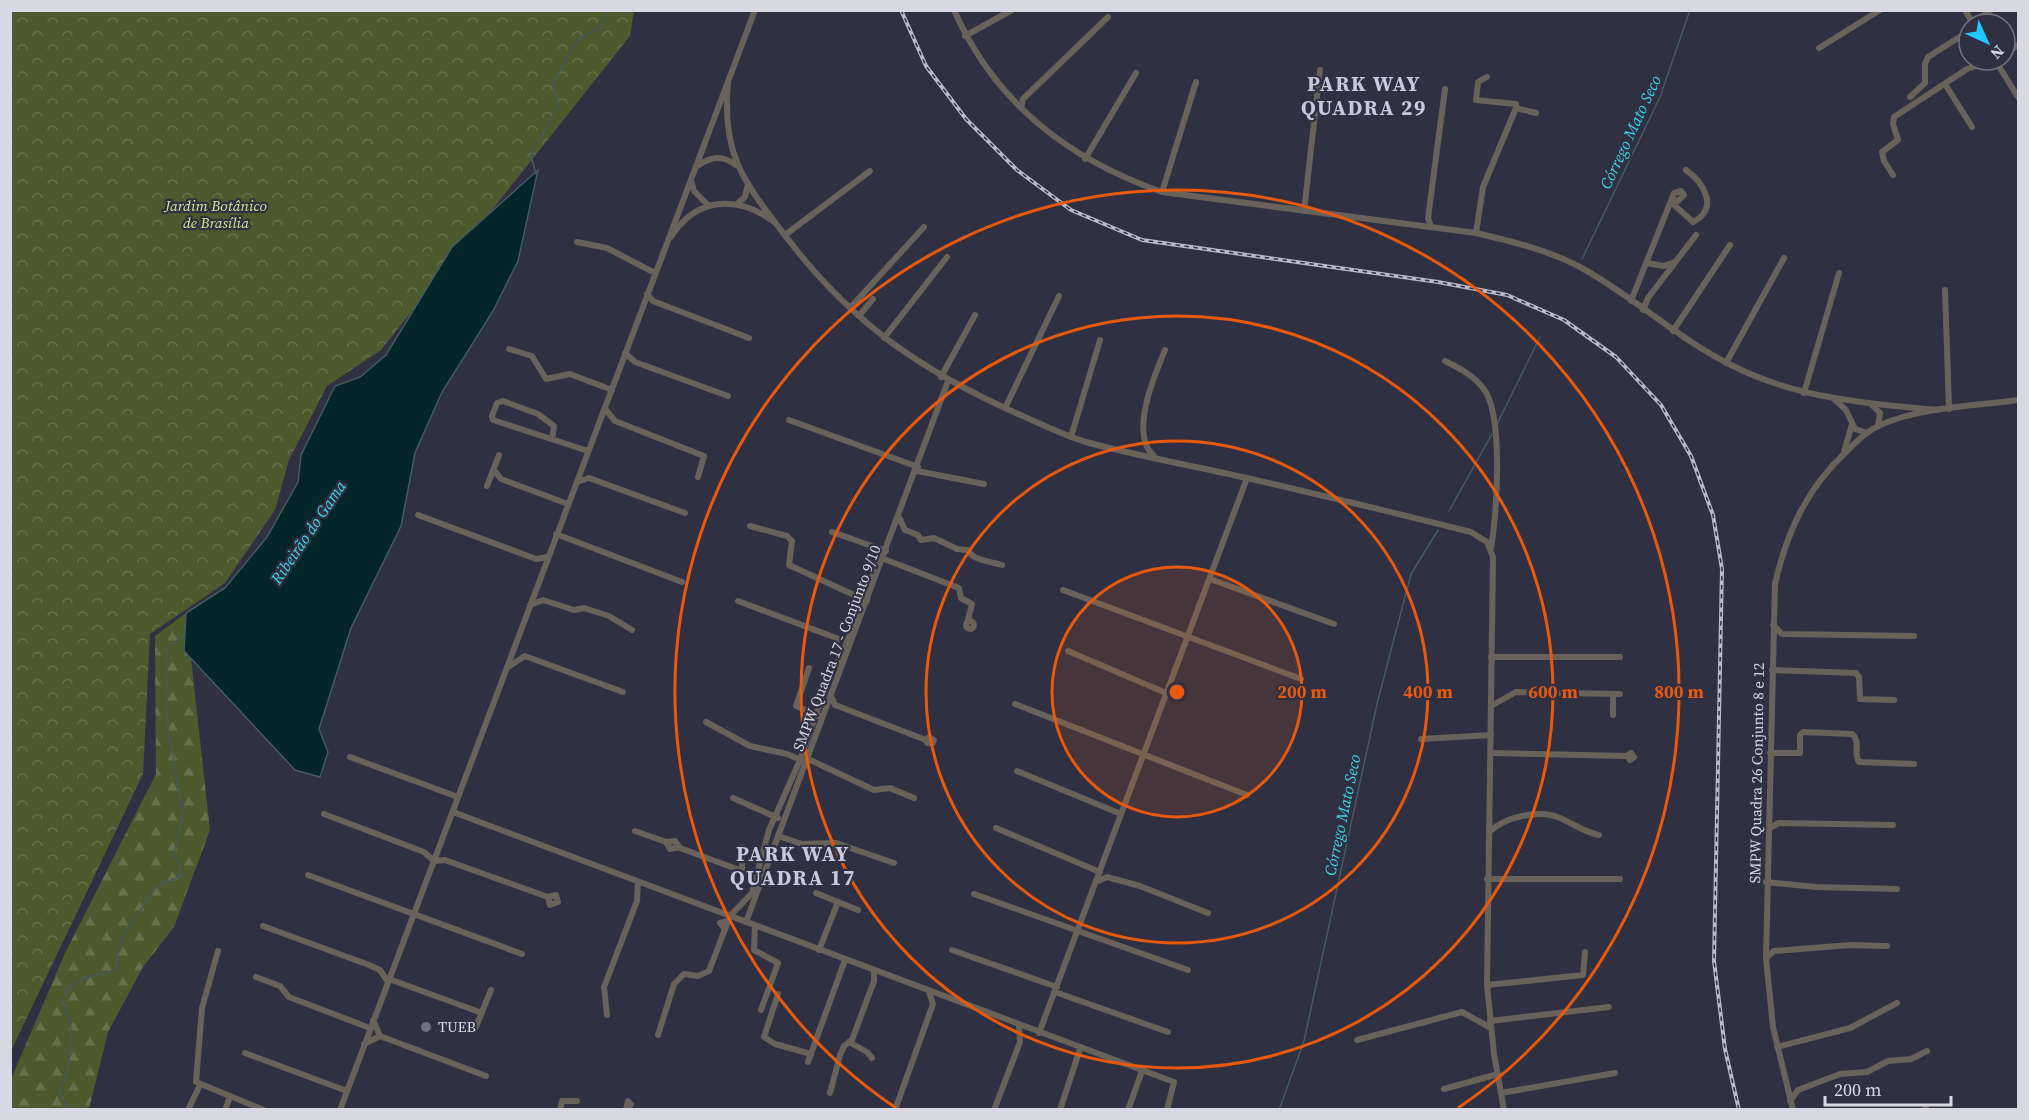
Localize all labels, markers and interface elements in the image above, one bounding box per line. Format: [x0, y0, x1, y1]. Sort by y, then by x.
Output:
north arrow [1957, 12, 2017, 72]
text: N [1985, 41, 2010, 65]
district label: PARK WAY QUADRA 29 [1301, 69, 1427, 122]
water label: Córrego Mato Seco [1594, 71, 1666, 192]
park label: Jardim Botânico de Brasília [163, 195, 267, 233]
water label: Ribeirão do Gama [265, 475, 351, 589]
street label: SMPW Quadra 17 - Conjunto 9/10 [787, 542, 886, 754]
street label: SMPW Quadra 26 Conjunto 8 e 12 [1744, 662, 1769, 884]
text: 200 m [1277, 679, 1327, 704]
text: 400 m [1403, 679, 1453, 704]
text: 600 m [1528, 679, 1578, 704]
text: 800 m [1654, 679, 1704, 704]
centre of rings [1167, 682, 1187, 702]
water label: Córrego Mato Seco [1318, 752, 1366, 878]
district label: PARK WAY QUADRA 17 [730, 839, 856, 892]
place label: TUEB [438, 1016, 476, 1037]
marker: TUEB [419, 1020, 433, 1034]
scale bar [1825, 1069, 1951, 1107]
text: 200 m [1834, 1077, 1881, 1102]

